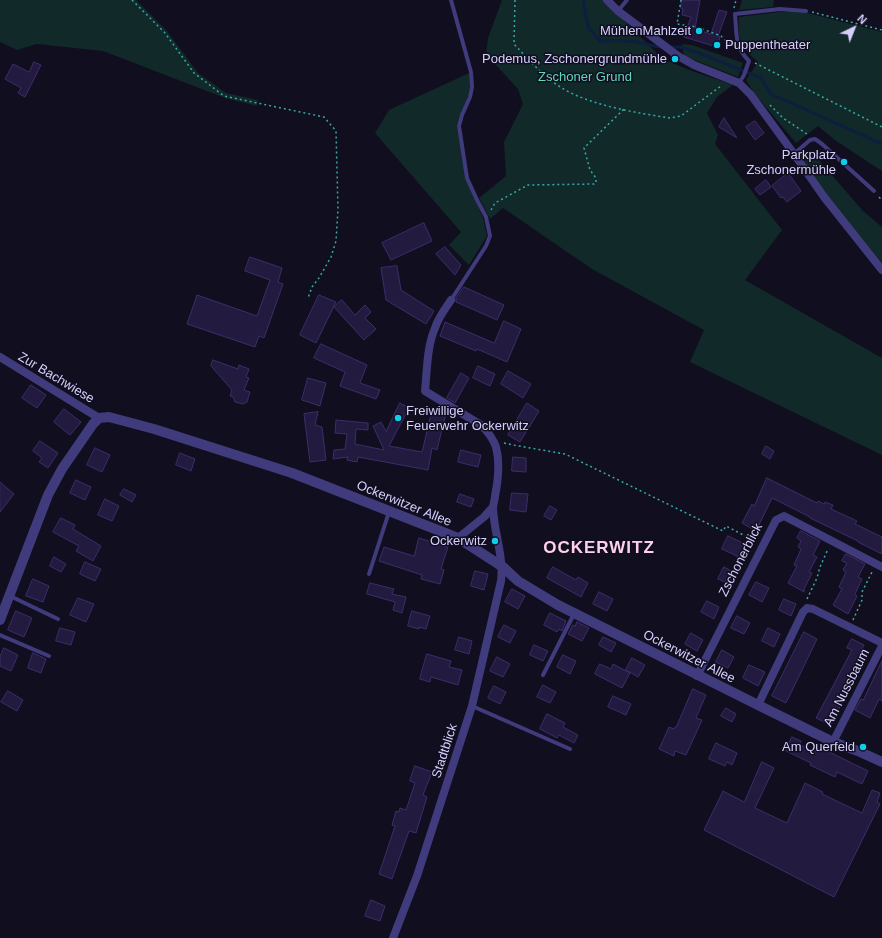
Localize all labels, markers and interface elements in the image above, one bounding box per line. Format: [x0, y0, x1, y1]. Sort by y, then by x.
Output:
north arrow [834, 8, 874, 48]
text: N [855, 12, 869, 26]
place label: MühlenMahlzeit [600, 23, 691, 39]
marker: MühlenMahlzeit [694, 26, 704, 36]
place label: Puppentheater [725, 37, 810, 53]
marker: Puppentheater [712, 40, 722, 50]
place label: Podemus, Zschonergrundmühle [482, 51, 667, 67]
marker: Podemus, Zschonergrundmühle [670, 54, 680, 64]
park label: Zschoner Grund [538, 69, 632, 85]
place label: Parkplatz Zschonermühle [746, 147, 836, 178]
marker: Parkplatz Zschonermühle [839, 157, 849, 167]
street label: Zur Bachwiese [15, 349, 97, 407]
place label: Freiwillige Feuerwehr Ockerwitz [406, 403, 529, 434]
marker: Freiwillige Feuerwehr Ockerwitz [393, 413, 403, 423]
street label: Ockerwitzer Allee [354, 478, 454, 530]
street label: Zschonerblick [716, 521, 766, 599]
place label: Ockerwitz [430, 533, 487, 549]
marker: Ockerwitz [490, 536, 500, 546]
district label: OCKERWITZ [543, 538, 655, 558]
street label: Ockerwitzer Allee [640, 627, 738, 687]
street label: Am Nussbaum [821, 646, 873, 730]
street label: Stadtblick [429, 722, 461, 780]
place label: Am Querfeld [782, 739, 855, 755]
marker: Am Querfeld [858, 742, 868, 752]

